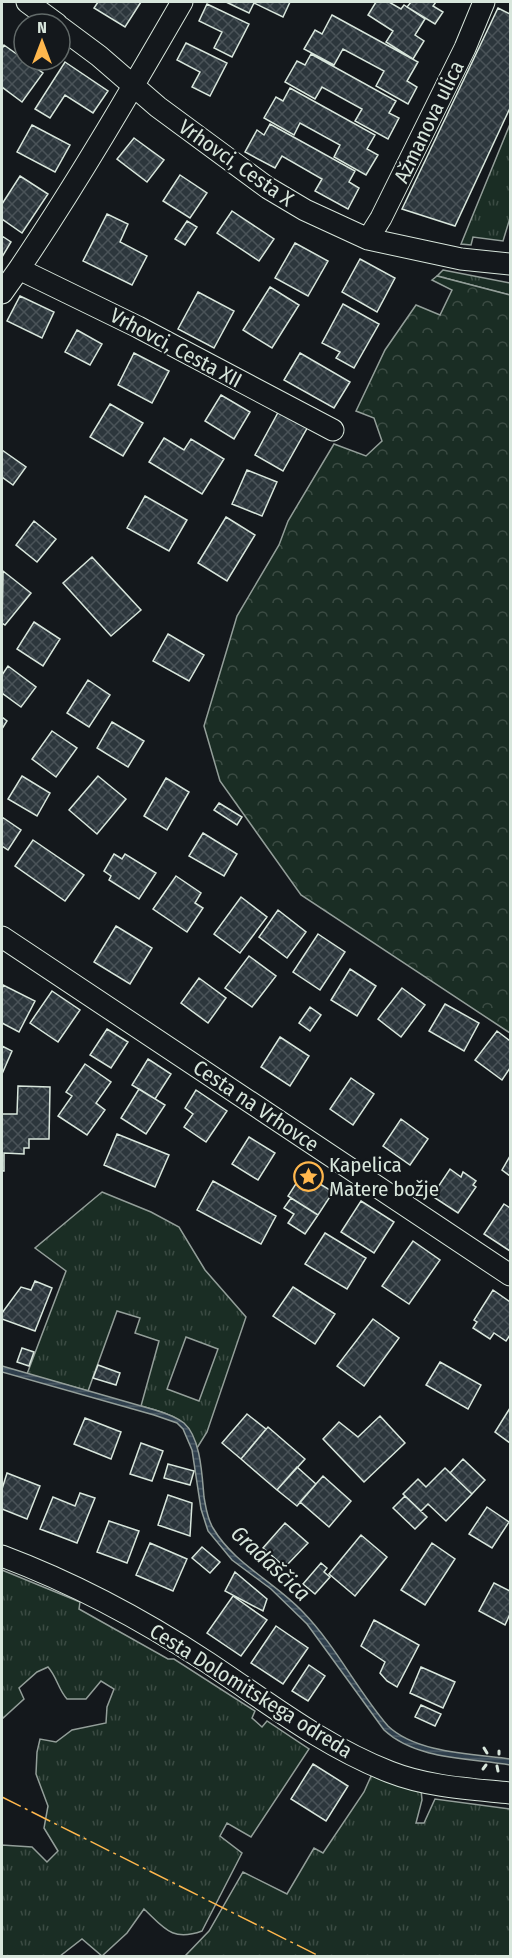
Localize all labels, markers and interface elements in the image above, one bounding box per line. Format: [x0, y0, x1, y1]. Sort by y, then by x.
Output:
north arrow [12, 12, 72, 72]
text: N [37, 18, 47, 37]
street label: Ažmanova ulica [388, 57, 470, 187]
street label: Vrhovci, Cesta X [173, 114, 299, 213]
street label: Vrhovci, Cesta XII [106, 302, 246, 394]
street label: Cesta na Vrhovce [188, 1054, 324, 1158]
place label: Kapelica Matere božje [329, 1152, 439, 1202]
place icon: Kapelica Matere božje [292, 1161, 324, 1193]
water label: Gradaščica [225, 1520, 316, 1607]
street label: Cesta Dolomitskega odreda [145, 1618, 357, 1764]

